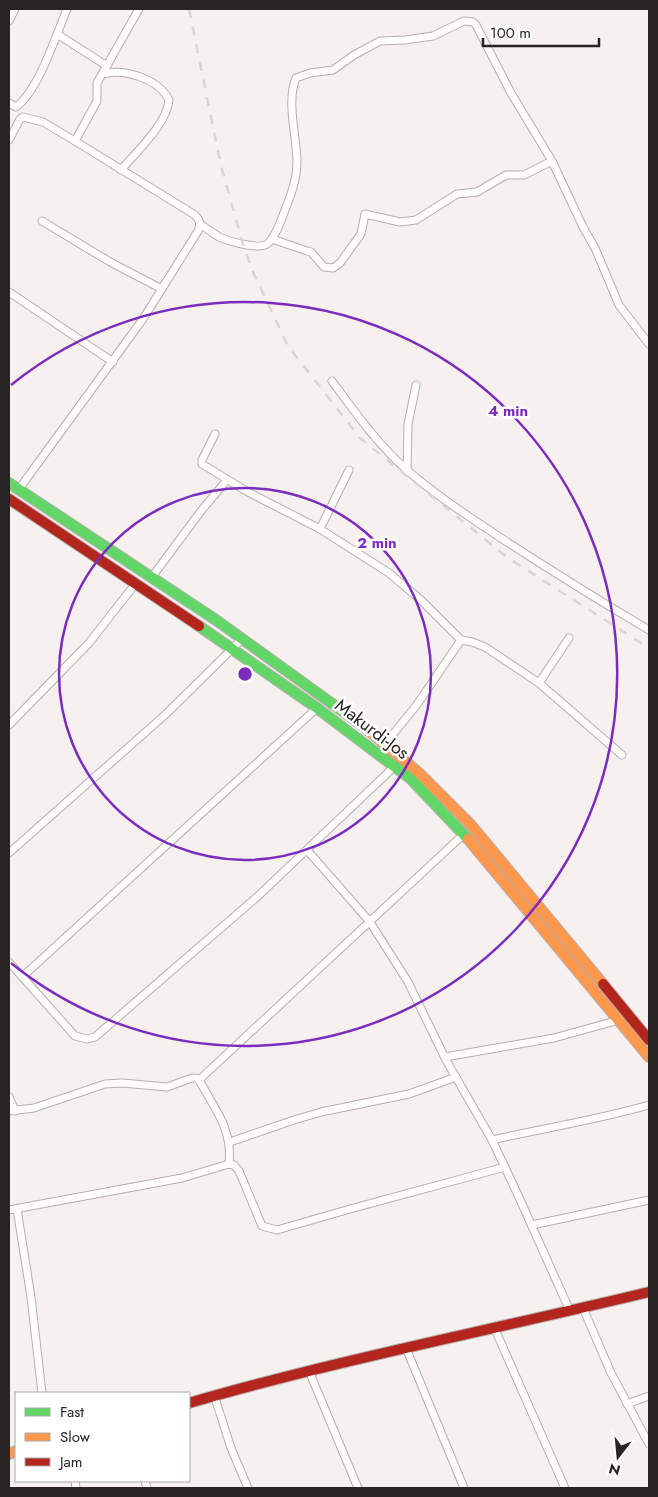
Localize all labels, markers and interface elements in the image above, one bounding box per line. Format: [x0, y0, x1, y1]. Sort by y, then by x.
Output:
scale bar [483, 15, 599, 47]
text: 100 m [490, 22, 531, 44]
text: 4 min [488, 400, 528, 422]
text: 2 min [357, 532, 397, 554]
centre of rings [236, 665, 254, 683]
street label: Makurdi-Jos [330, 693, 414, 765]
legend [15, 1392, 190, 1482]
text: Fast [60, 1401, 84, 1423]
text: Slow [60, 1426, 91, 1448]
north arrow [593, 1432, 643, 1482]
text: Jam [58, 1451, 83, 1473]
text: N [606, 1458, 623, 1481]

